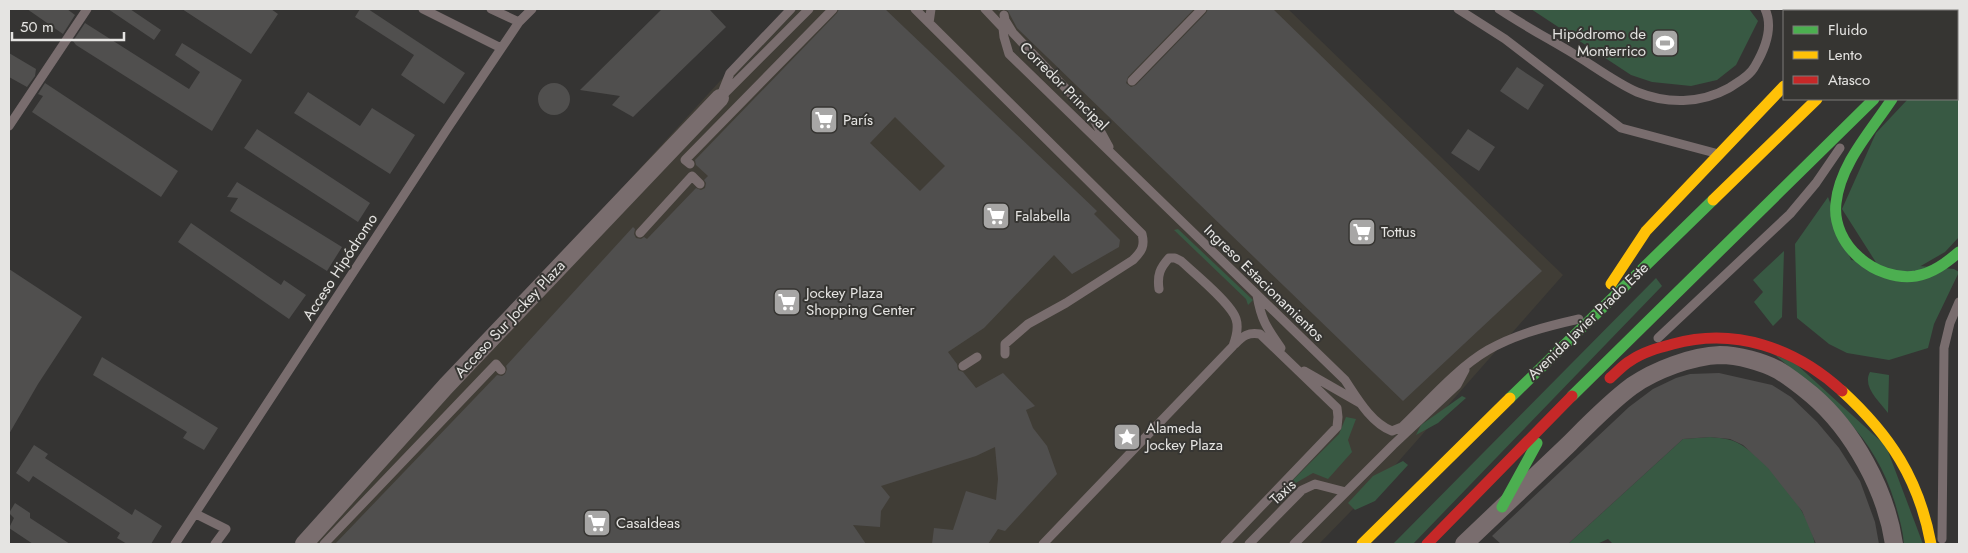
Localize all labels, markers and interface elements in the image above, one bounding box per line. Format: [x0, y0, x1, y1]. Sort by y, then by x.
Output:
scale bar [12, 10, 125, 42]
legend [1783, 10, 1958, 100]
text: 50 m [20, 16, 54, 38]
text: Fluido [1828, 19, 1867, 41]
place label: Hipódromo de Monterrico [1552, 23, 1646, 62]
sports icon: Hipódromo de Monterrico [1650, 28, 1680, 58]
street label: Corredor Principal [1015, 37, 1113, 135]
text: Lento [1828, 44, 1862, 66]
text: Atasco [1828, 69, 1870, 91]
supermarket icon: París [809, 105, 839, 135]
place label: París [843, 109, 873, 131]
supermarket icon: Falabella [981, 201, 1011, 231]
place label: Falabella [1015, 205, 1070, 227]
street label: Acceso Hipódromo [297, 209, 383, 325]
supermarket icon: Tottus [1347, 217, 1377, 247]
street label: Ingreso Estacionamientos [1199, 220, 1329, 346]
place label: Tottus [1381, 221, 1416, 243]
street label: Acceso Sur Jockey Plaza [450, 255, 570, 383]
street label: Avenida Javier Prado Este [1522, 257, 1654, 385]
place label: Jockey Plaza Shopping Center [804, 282, 915, 321]
supermarket icon: Jockey Plaza Shopping Center [772, 287, 802, 317]
place label: Alameda Jockey Plaza [1144, 417, 1223, 456]
place icon: Alameda Jockey Plaza [1112, 422, 1142, 452]
street label: Taxis [1265, 474, 1301, 510]
supermarket icon: CasaIdeas [582, 508, 612, 538]
place label: CasaIdeas [616, 512, 680, 534]

